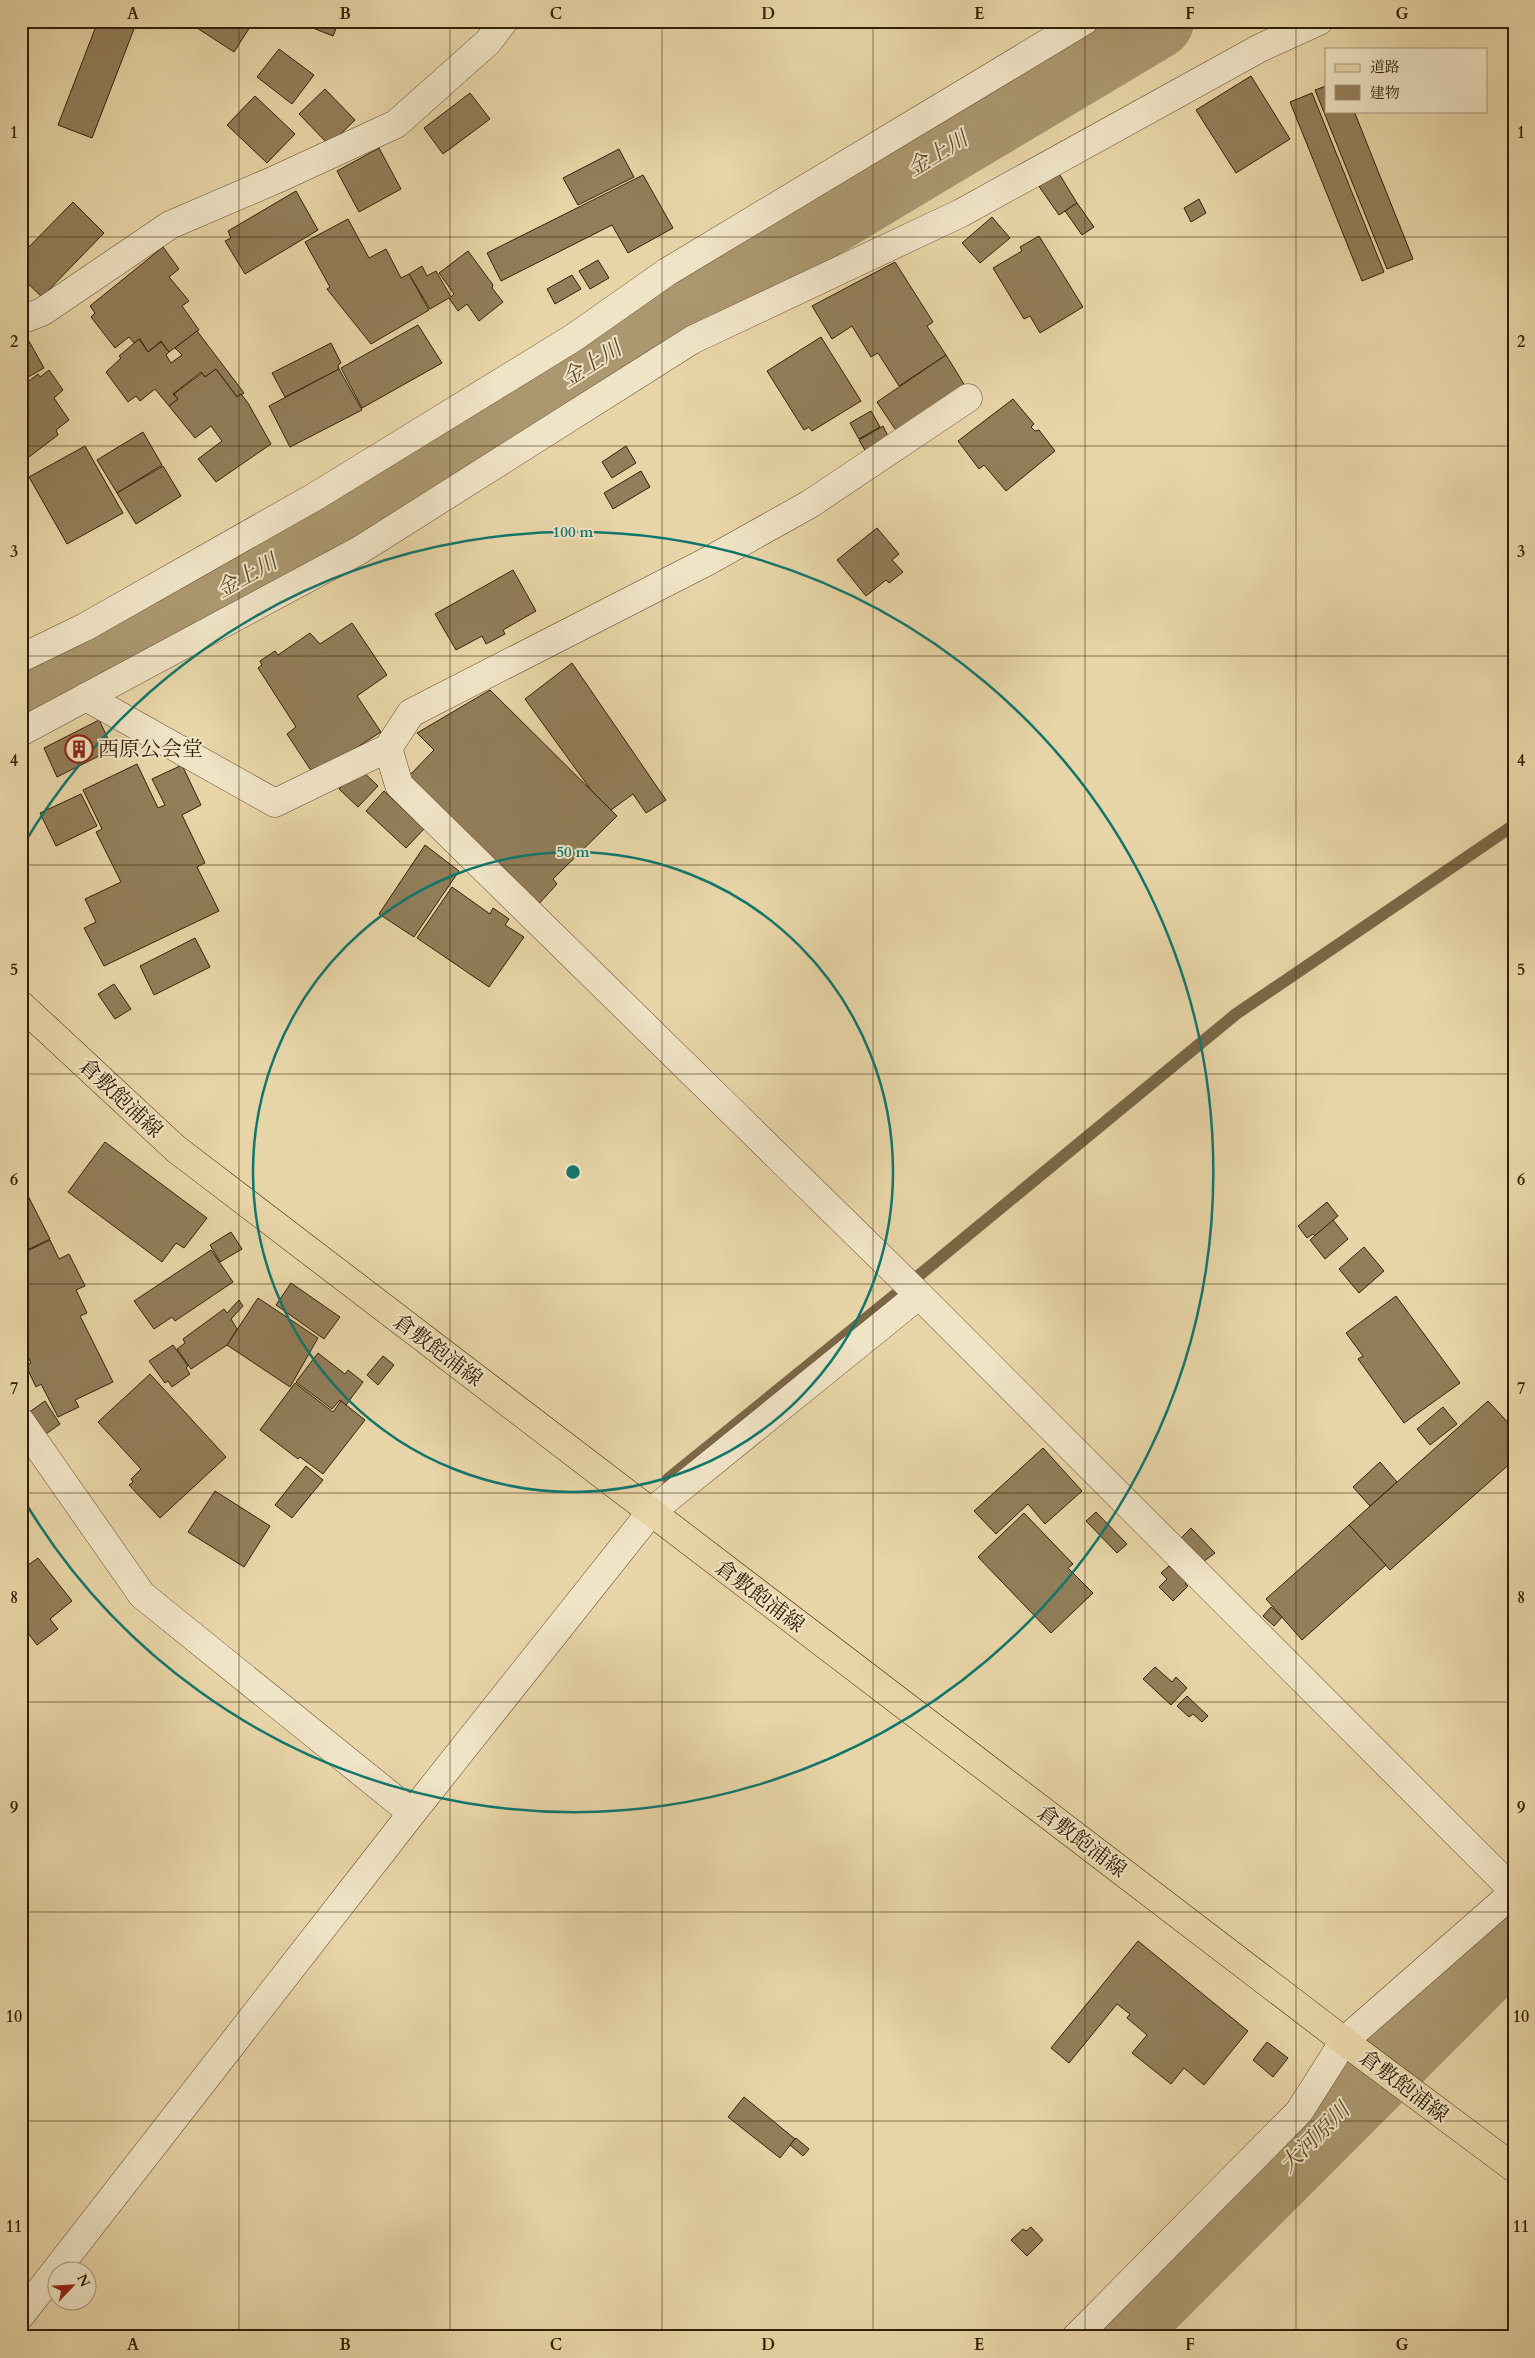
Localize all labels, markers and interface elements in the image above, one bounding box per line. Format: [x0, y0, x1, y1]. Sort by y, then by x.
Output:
text: A [127, 3, 139, 25]
text: B [339, 3, 351, 25]
text: C [550, 3, 562, 25]
text: D [761, 3, 775, 25]
text: E [974, 3, 984, 25]
text: F [1185, 3, 1195, 25]
text: G [1395, 3, 1409, 25]
legend [1325, 48, 1488, 112]
text: 道路 [1370, 57, 1400, 77]
text: 建物 [1370, 83, 1400, 103]
text: 1 [10, 122, 18, 144]
text: 1 [1517, 122, 1525, 144]
water label: 金上川 [901, 123, 975, 184]
text: 2 [10, 331, 18, 353]
text: 2 [1517, 331, 1525, 353]
water label: 金上川 [556, 333, 629, 394]
text: 100 m [553, 522, 594, 542]
text: 3 [10, 541, 18, 563]
text: 3 [1517, 541, 1525, 563]
water label: 金上川 [210, 546, 284, 605]
building icon: 西原公会堂 [64, 734, 94, 764]
place label: 西原公会堂 [98, 735, 203, 764]
text: 4 [10, 750, 18, 772]
text: 4 [1517, 750, 1525, 772]
text: 50 m [556, 842, 590, 862]
text: 5 [10, 959, 18, 981]
text: 5 [1517, 959, 1525, 981]
street label: 倉敷飽浦線 [72, 1052, 169, 1145]
centre of rings [564, 1163, 582, 1181]
text: 6 [10, 1169, 18, 1191]
text: 6 [1517, 1169, 1525, 1191]
street label: 倉敷飽浦線 [387, 1307, 488, 1394]
text: 7 [10, 1378, 18, 1400]
text: 7 [1517, 1378, 1525, 1400]
street label: 倉敷飽浦線 [709, 1553, 810, 1640]
text: 8 [10, 1587, 18, 1609]
text: 8 [1517, 1587, 1525, 1609]
text: 9 [10, 1797, 18, 1819]
text: 9 [1517, 1797, 1525, 1819]
street label: 倉敷飽浦線 [1031, 1798, 1132, 1885]
text: 10 [6, 2006, 22, 2028]
text: 10 [1513, 2006, 1529, 2028]
street label: 倉敷飽浦線 [1353, 2043, 1454, 2130]
water label: 大河原川 [1273, 2095, 1358, 2179]
text: 11 [6, 2216, 22, 2238]
text: 11 [1513, 2216, 1529, 2238]
north arrow [48, 2260, 98, 2310]
text: N [72, 2271, 95, 2290]
text: A [127, 2334, 139, 2356]
text: B [339, 2334, 351, 2356]
text: C [550, 2334, 562, 2356]
text: D [761, 2334, 775, 2356]
text: E [974, 2334, 984, 2356]
text: F [1185, 2334, 1195, 2356]
text: G [1395, 2334, 1409, 2356]

